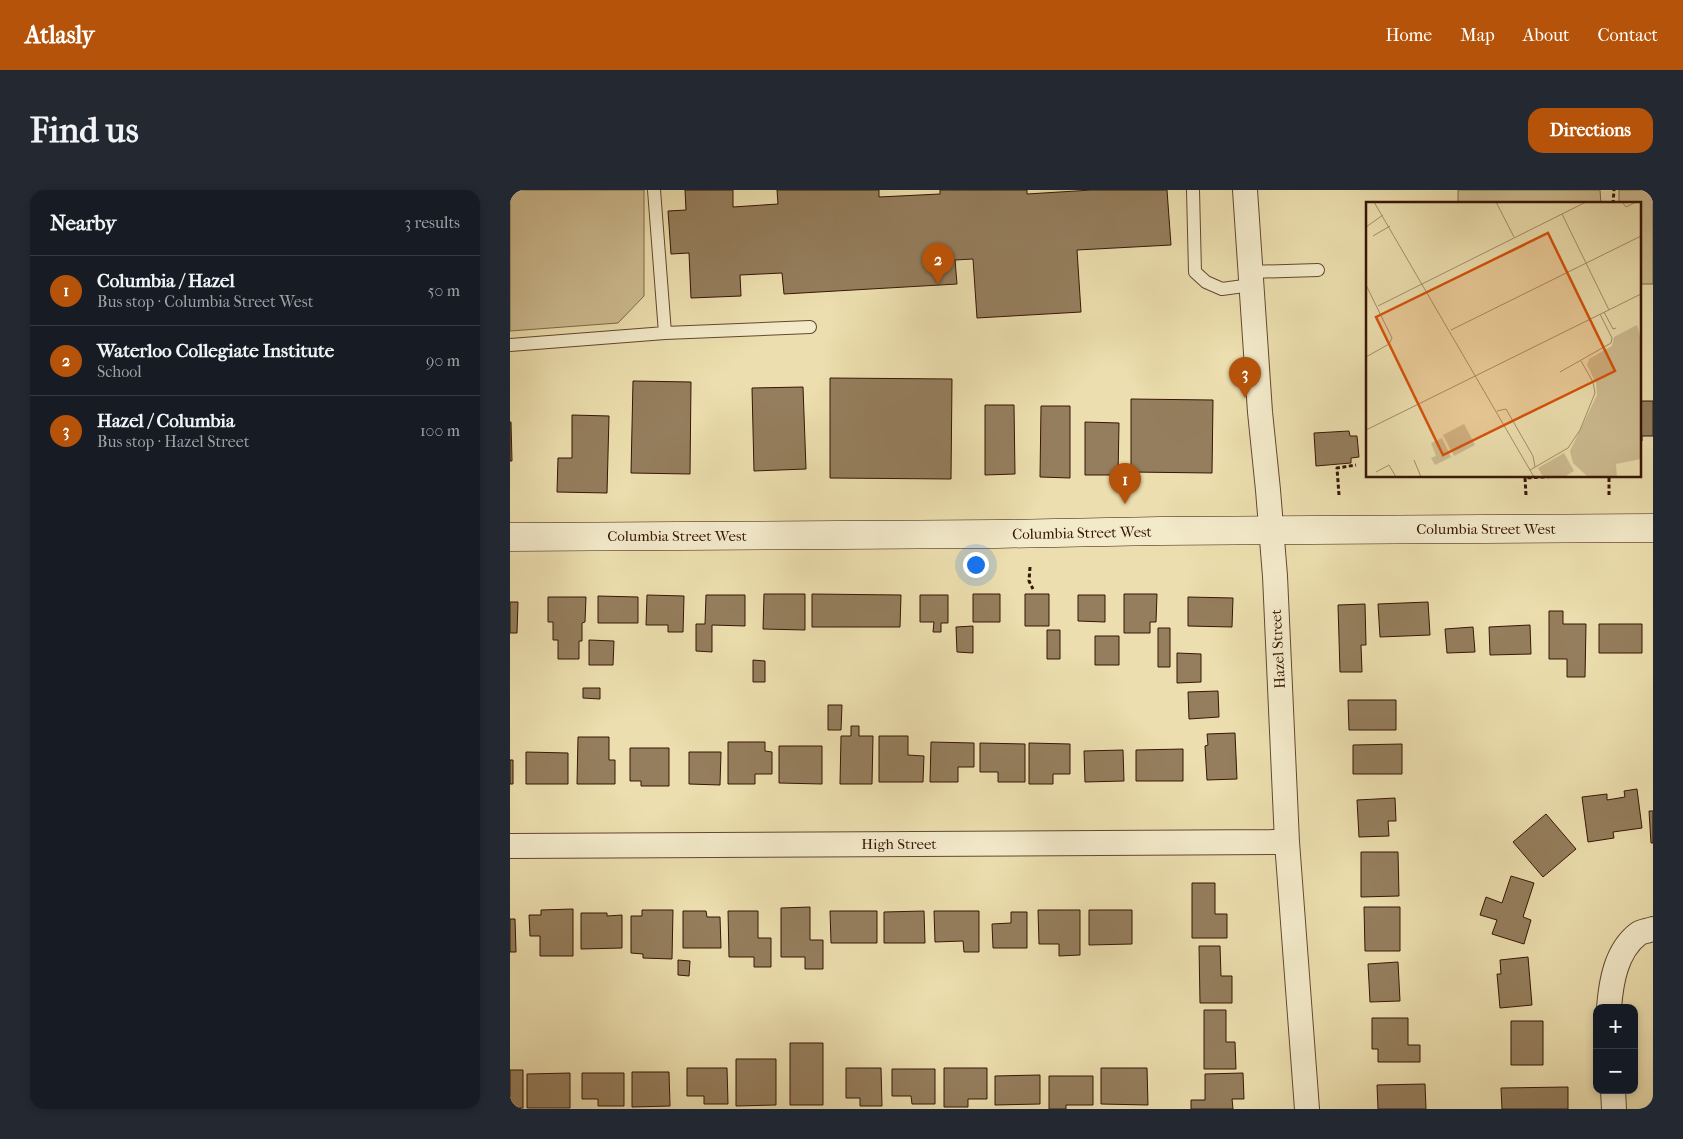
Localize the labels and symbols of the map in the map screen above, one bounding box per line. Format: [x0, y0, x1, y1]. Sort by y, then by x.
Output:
inset map [1366, 202, 1640, 478]
pin: 2 [922, 243, 954, 284]
pin: 3 [1229, 357, 1261, 398]
pin: 1 [1109, 463, 1141, 504]
street label: Columbia Street West [1416, 520, 1557, 538]
street label: Columbia Street West [1012, 523, 1153, 543]
street label: Columbia Street West [607, 527, 748, 545]
your location [963, 552, 989, 578]
street label: Hazel Street [1267, 608, 1289, 689]
street label: High Street [861, 835, 937, 853]

